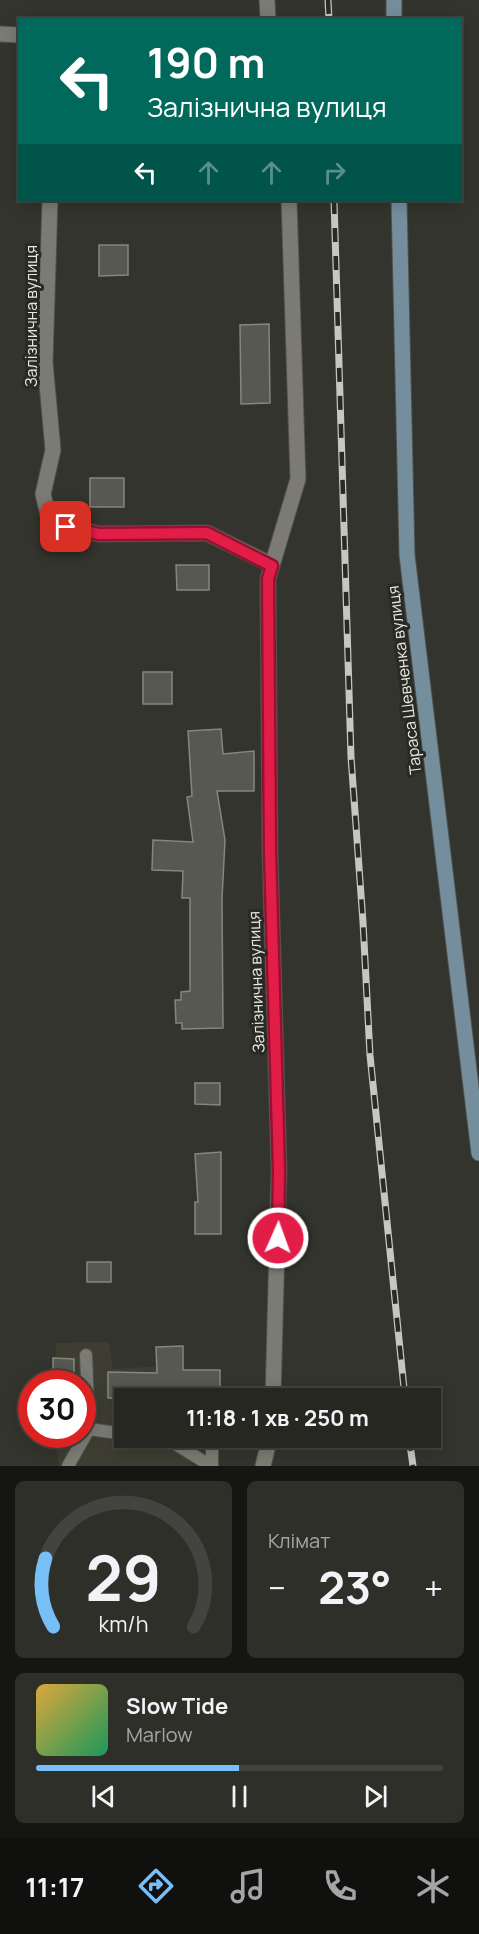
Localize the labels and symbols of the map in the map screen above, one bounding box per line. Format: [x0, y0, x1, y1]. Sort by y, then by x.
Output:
street label: Залізнична вулиця [20, 245, 42, 387]
pin [40, 501, 91, 552]
street label: Тараса Шевченка вулиця [381, 584, 427, 776]
street label: Залізнична вулиця [243, 911, 269, 1053]
position arrow [246, 1206, 310, 1270]
speed limit sign: 30 [18, 1370, 96, 1448]

